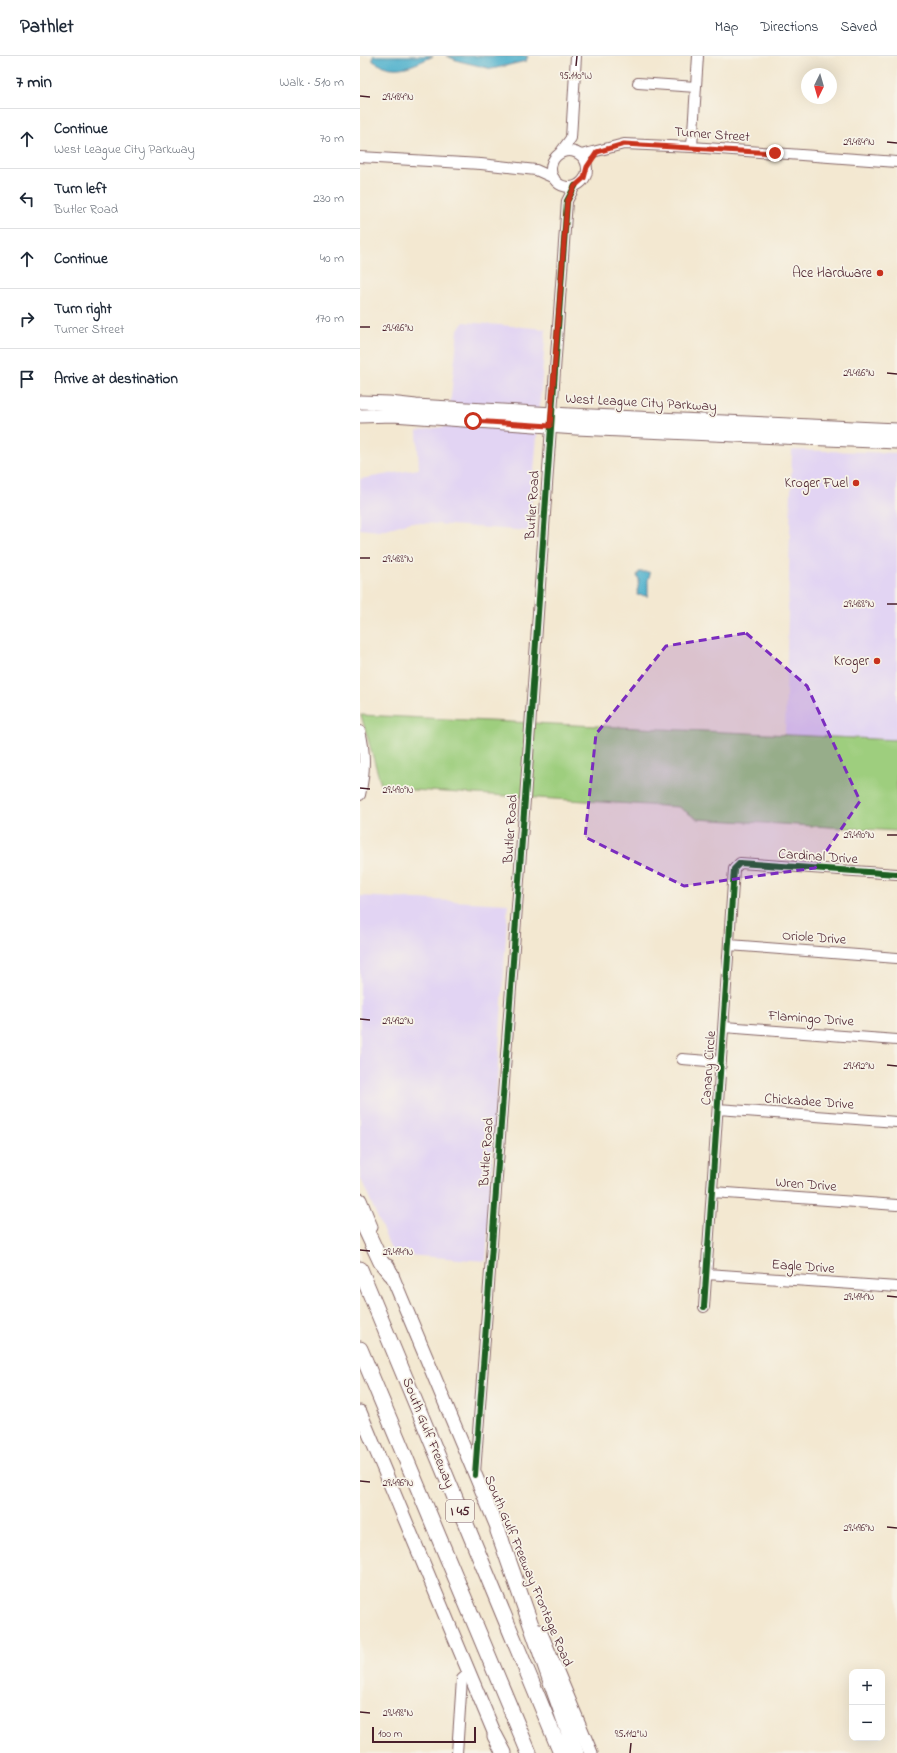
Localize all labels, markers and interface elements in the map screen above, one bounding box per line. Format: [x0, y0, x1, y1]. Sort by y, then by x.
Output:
text: Pathlet [20, 14, 74, 41]
text: Map [715, 17, 738, 38]
text: Directions [760, 17, 818, 38]
text: Saved [840, 17, 877, 38]
north arrow [801, 68, 837, 104]
text: 95.110°W [560, 69, 592, 84]
text: 7 min [16, 70, 52, 95]
text: Walk · 510 m [279, 73, 344, 92]
text: 29.484°N [382, 90, 414, 105]
text: Continue [54, 118, 108, 140]
street label: Turner Street [673, 122, 751, 148]
icon: ahead [16, 128, 38, 150]
text: 70 m [320, 129, 344, 148]
text: 29.484°N [843, 135, 875, 150]
text: West League City Parkway [54, 140, 195, 159]
route end [766, 144, 784, 162]
text: Turn left [54, 178, 107, 200]
icon: left [16, 188, 38, 210]
text: 230 m [313, 189, 344, 208]
text: Butler Road [54, 200, 118, 219]
icon: ahead [16, 248, 38, 270]
text: Continue [54, 248, 108, 270]
text: 40 m [320, 249, 344, 268]
place label: Ace Hardware [792, 263, 873, 284]
marker: Ace Hardware [875, 268, 885, 278]
text: Turn right [54, 298, 112, 320]
icon: right [16, 308, 38, 330]
text: 170 m [316, 309, 344, 328]
text: Turner Street [54, 320, 124, 339]
text: 29.486°N [382, 321, 414, 336]
text: 29.486°N [843, 366, 875, 381]
icon: arrive [16, 368, 38, 390]
text: Arrive at destination [54, 368, 178, 390]
street label: West League City Parkway [565, 389, 717, 418]
route start [464, 412, 482, 430]
street label: Butler Road [520, 470, 546, 541]
place label: Kroger Fuel [784, 473, 848, 495]
marker: Kroger Fuel [851, 478, 861, 488]
text: 29.488°N [382, 552, 414, 567]
text: 29.488°N [843, 597, 875, 612]
place label: Kroger [834, 651, 870, 673]
marker: Kroger [872, 656, 882, 666]
text: 29.490°N [383, 783, 414, 798]
street label: Butler Road [498, 794, 524, 865]
text: 29.490°N [844, 828, 875, 843]
street label: Cardinal Drive [778, 844, 859, 870]
street label: Oriole Drive [781, 925, 848, 951]
street label: Flamingo Drive [767, 1005, 855, 1034]
text: 29.492°N [382, 1014, 414, 1029]
street label: Canary Circle [696, 1029, 723, 1106]
text: 29.492°N [843, 1059, 875, 1074]
street label: Chickadee Drive [763, 1088, 855, 1116]
street label: Butler Road [474, 1117, 500, 1188]
street label: Wren Drive [775, 1172, 838, 1198]
text: 29.494°N [383, 1245, 414, 1260]
street label: Eagle Drive [771, 1254, 836, 1281]
text: 29.494°N [844, 1290, 875, 1305]
street label: South Gulf Freeway [395, 1375, 460, 1492]
street label: South Gulf Freeway Frontage Road [477, 1472, 578, 1671]
text: 29.496°N [383, 1476, 414, 1491]
road number: I 45 [446, 1500, 474, 1522]
text: 29.496°N [844, 1521, 875, 1536]
map controls [849, 1669, 885, 1741]
button: + [849, 1669, 885, 1705]
button: − [849, 1705, 885, 1741]
text: 29.498°N [383, 1706, 413, 1721]
scale bar [372, 1725, 476, 1744]
text: 100 m [378, 1726, 402, 1742]
text: 95.112°W [615, 1727, 648, 1742]

